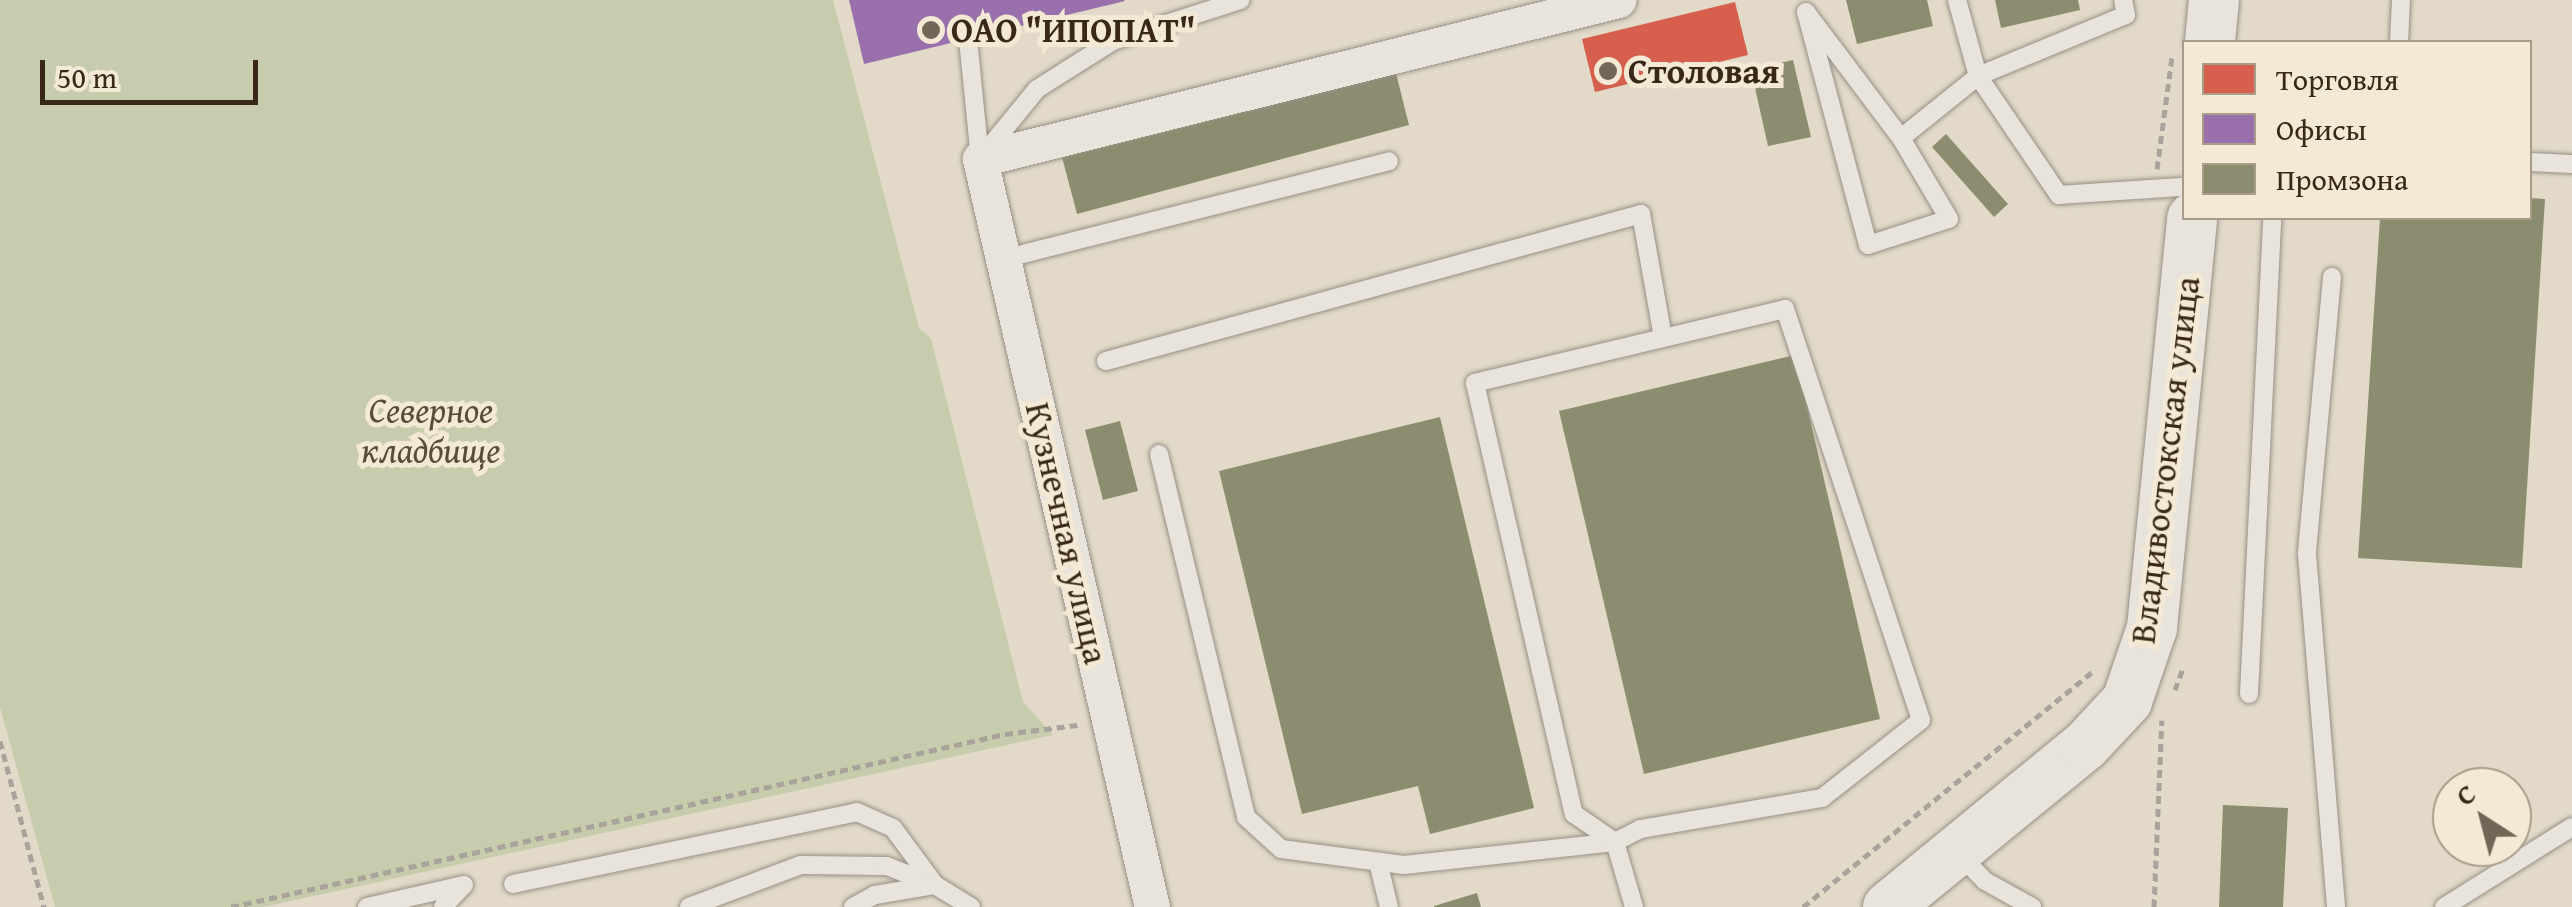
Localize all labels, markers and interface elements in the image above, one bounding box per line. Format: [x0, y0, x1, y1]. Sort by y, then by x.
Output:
place label: ОАО "ИПОПАТ" [951, 9, 1196, 51]
marker: ОАО "ИПОПАТ" [920, 19, 942, 41]
scale bar [45, 40, 262, 102]
legend [2182, 40, 2532, 220]
place label: Столовая [1628, 50, 1779, 92]
text: 50 m [57, 55, 117, 99]
text: Торговля [2276, 57, 2399, 101]
marker: Столовая [1597, 60, 1619, 82]
text: Офисы [2276, 107, 2366, 151]
text: Промзона [2276, 157, 2408, 201]
street label: Владивостокская улица [2122, 274, 2208, 646]
park label: Северное кладбище [362, 389, 500, 471]
street label: Кузнечная улица [1017, 398, 1117, 668]
north arrow [2432, 767, 2532, 867]
text: С [2447, 773, 2484, 815]

